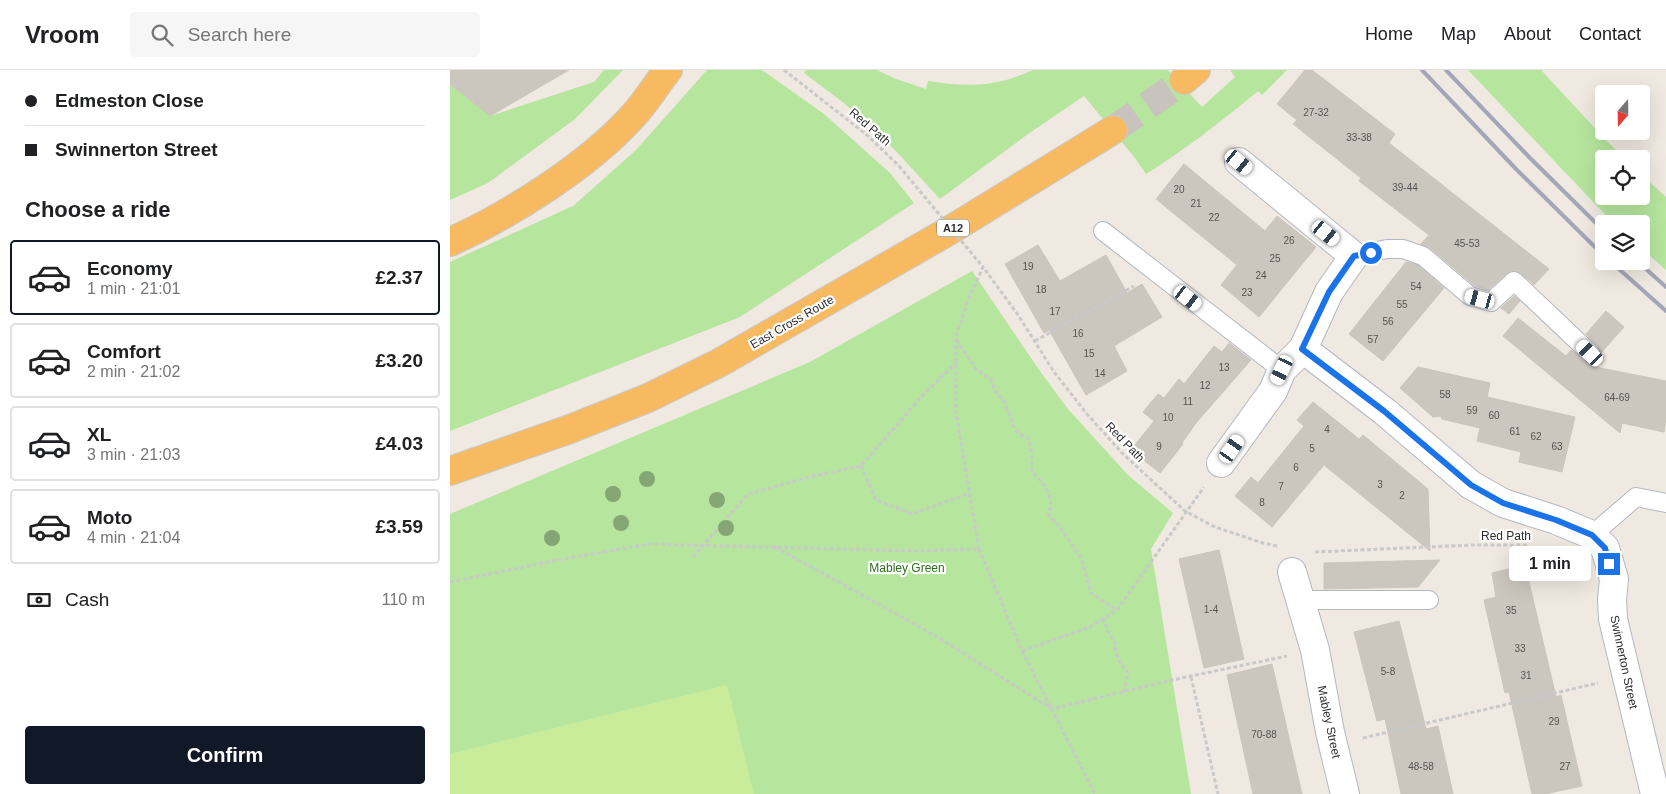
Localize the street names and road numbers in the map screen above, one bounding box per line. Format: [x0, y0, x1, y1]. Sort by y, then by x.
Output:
street label: Red Path [847, 105, 893, 149]
road number: A12 [937, 220, 969, 237]
street label: East Cross Route [748, 292, 836, 352]
street label: Red Path [1103, 419, 1147, 465]
street label: Red Path [1481, 529, 1531, 543]
street label: Swinnerton Street [1607, 614, 1641, 711]
street label: Mabley Street [1314, 684, 1344, 760]

